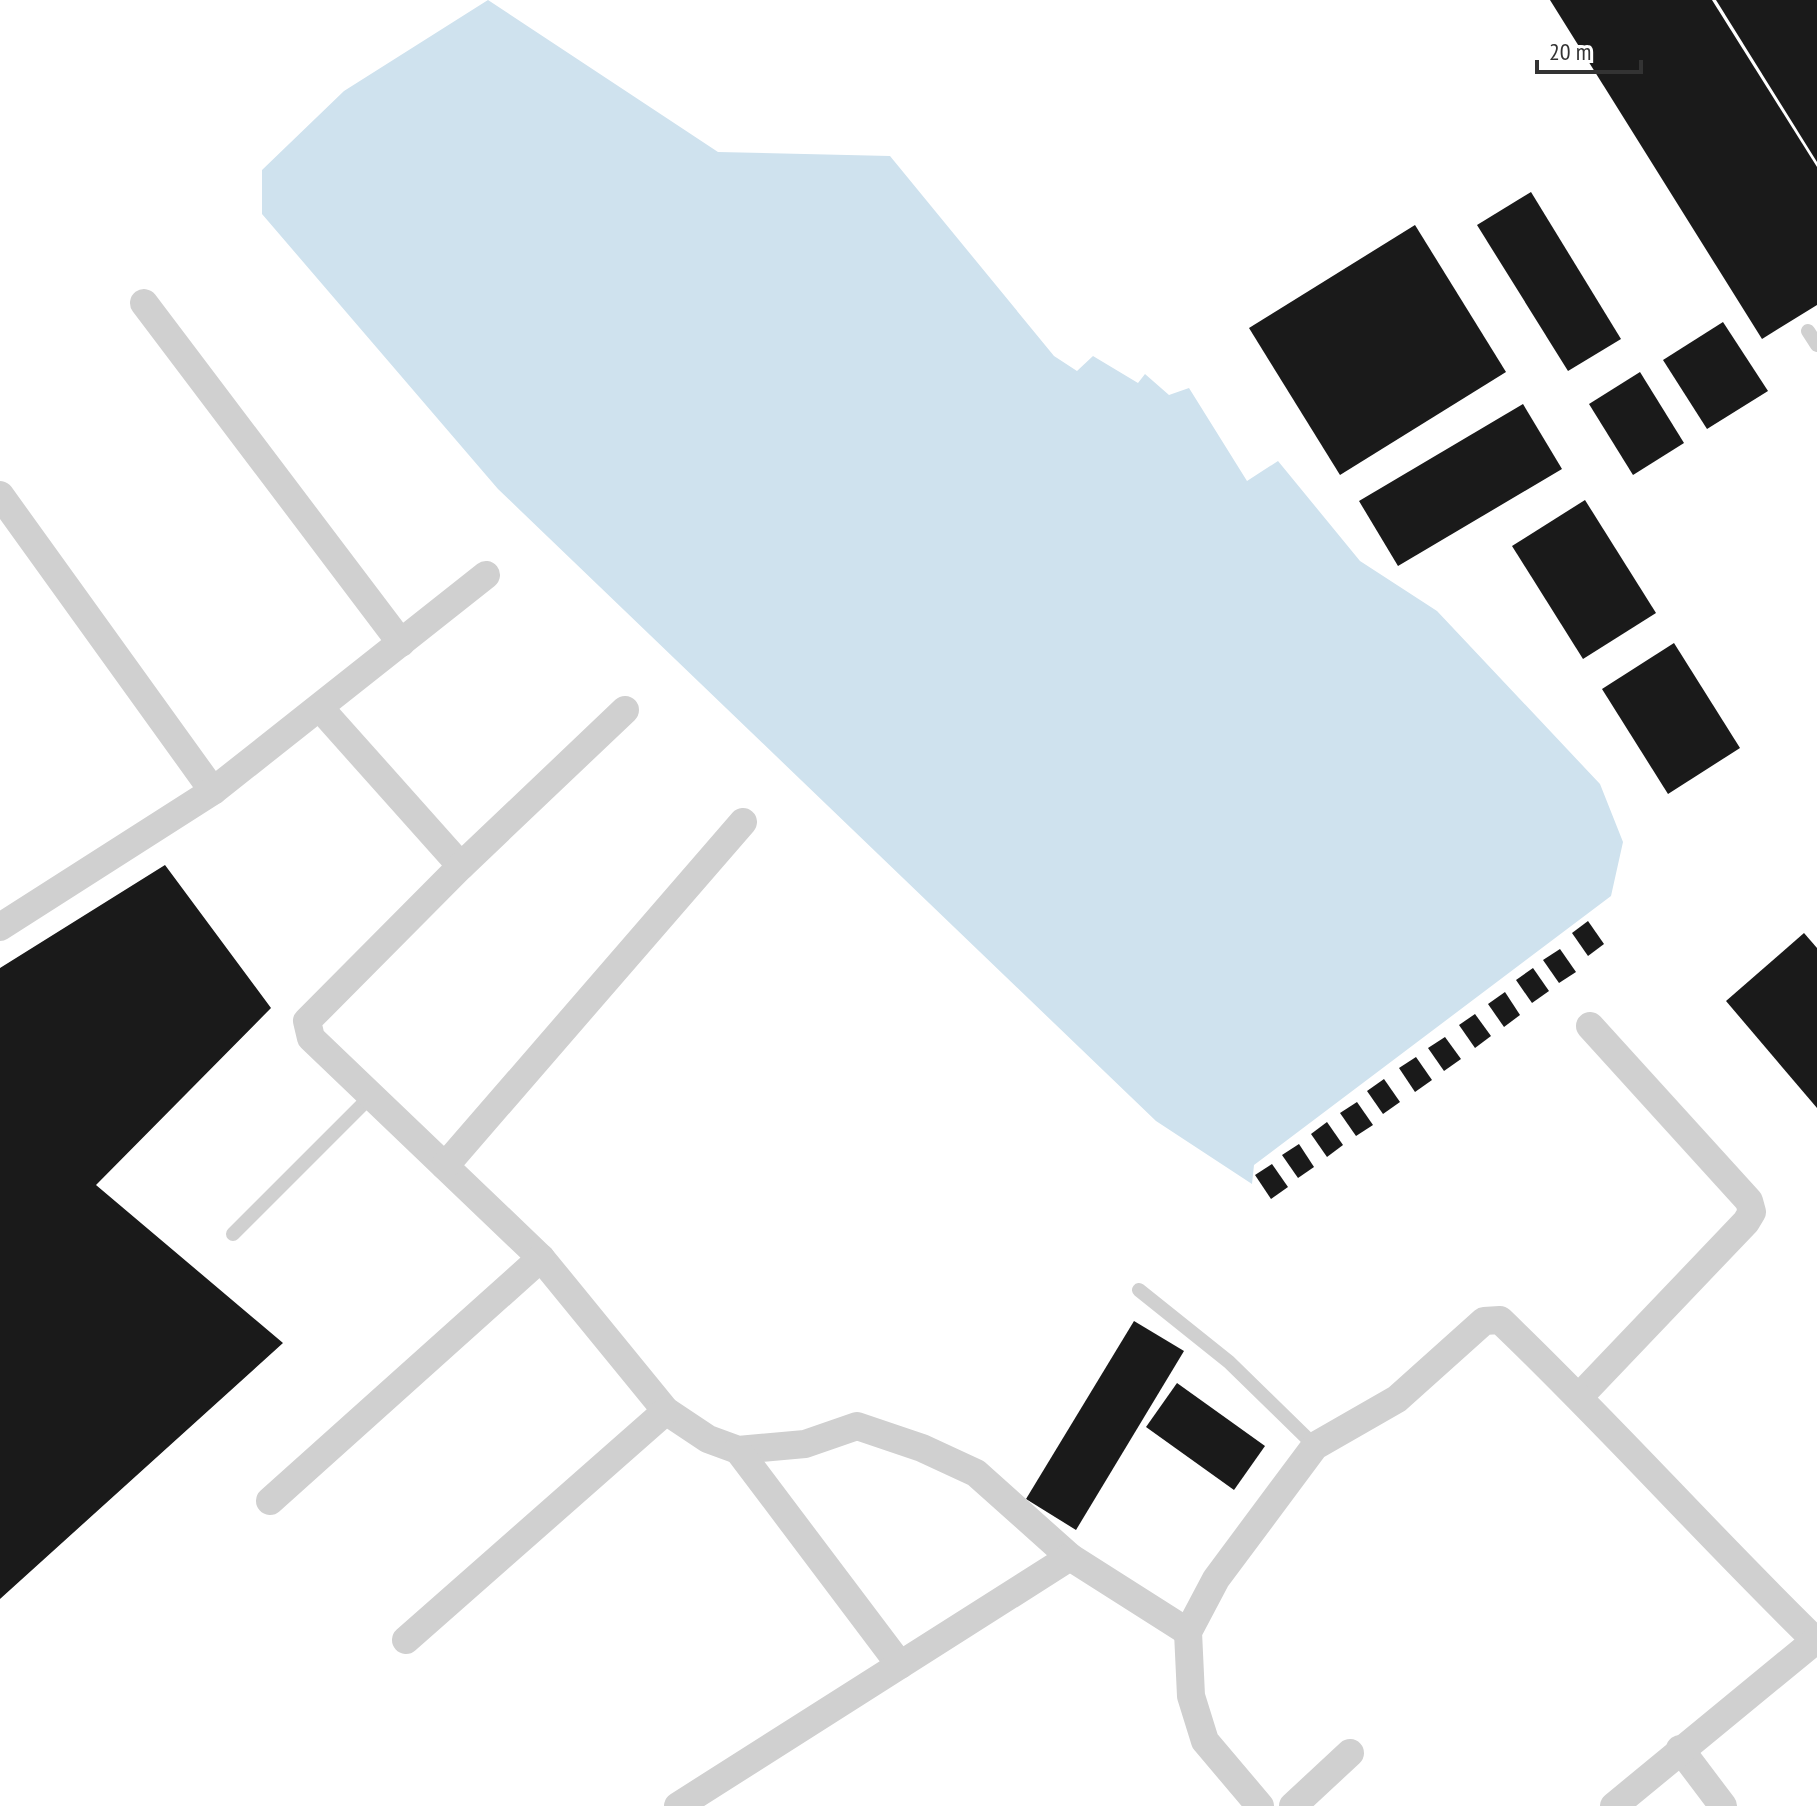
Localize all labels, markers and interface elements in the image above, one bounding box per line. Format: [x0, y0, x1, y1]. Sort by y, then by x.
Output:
scale bar [1537, 24, 1641, 74]
text: 20 m [1549, 36, 1591, 67]

